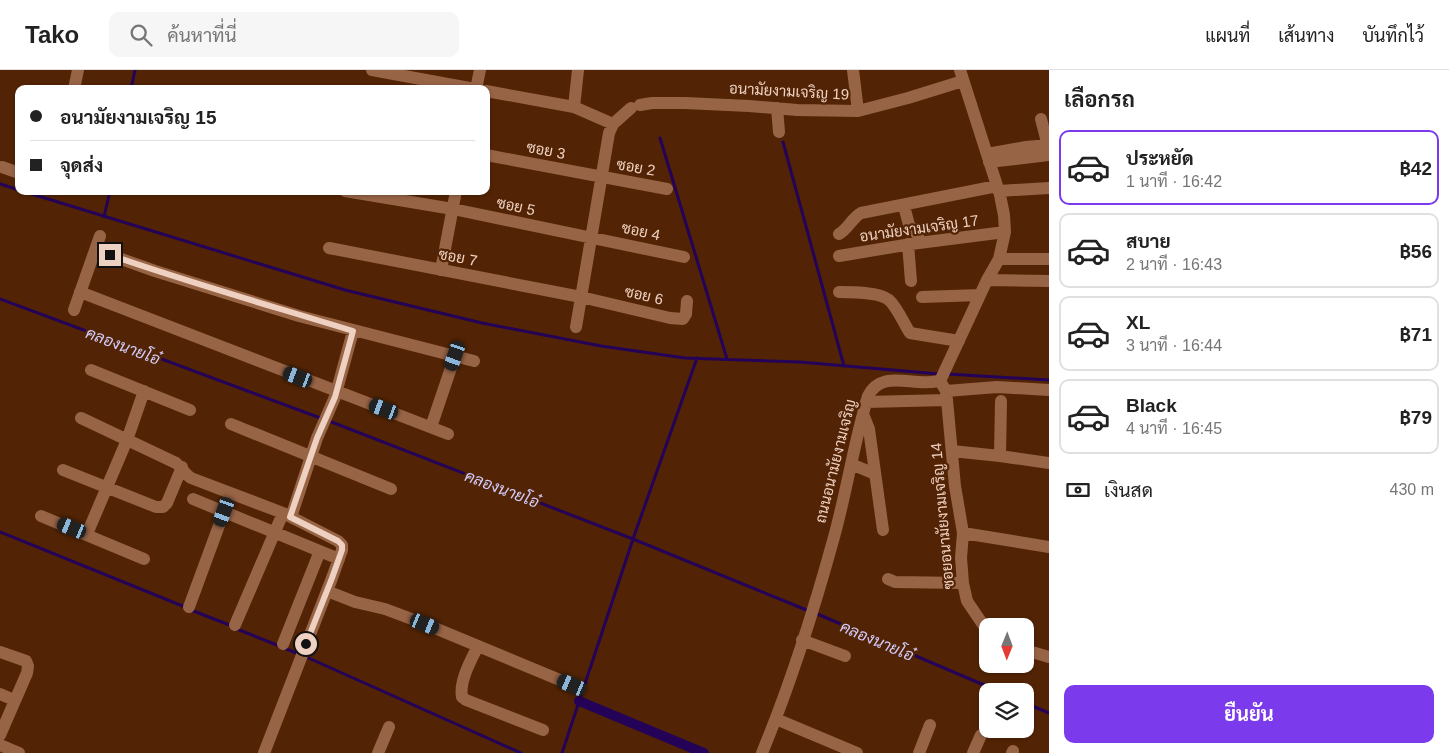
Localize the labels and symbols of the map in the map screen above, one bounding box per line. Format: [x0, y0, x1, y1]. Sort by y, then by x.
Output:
street label: อนามัยงามเจริญ 19 [728, 79, 850, 104]
street label: ซอย 3 [525, 138, 567, 162]
street label: ซอย 2 [615, 155, 657, 179]
street label: ซอย 5 [495, 194, 537, 218]
street label: อนามัยงามเจริญ 17 [858, 211, 980, 246]
street label: ซอย 4 [620, 219, 662, 243]
route end [99, 244, 121, 266]
street label: ซอย 7 [437, 245, 479, 269]
street label: ซอย 6 [623, 282, 665, 308]
water label: คลองนายโอ๋ [83, 321, 165, 369]
car [443, 339, 466, 373]
car [281, 365, 314, 389]
car [367, 397, 400, 421]
street label: ถนนอนามัยงามเจริญ [811, 397, 860, 525]
street label: ซอยอนามัยงามเจริญ 14 [927, 442, 958, 590]
water label: คลองนายโอ๋ [462, 464, 544, 512]
car [211, 495, 236, 529]
car [55, 515, 88, 541]
car [408, 611, 441, 637]
water label: คลองนายโอ๋ [838, 615, 919, 665]
north arrow [979, 618, 1034, 672]
route start [295, 633, 317, 655]
car [555, 672, 588, 698]

